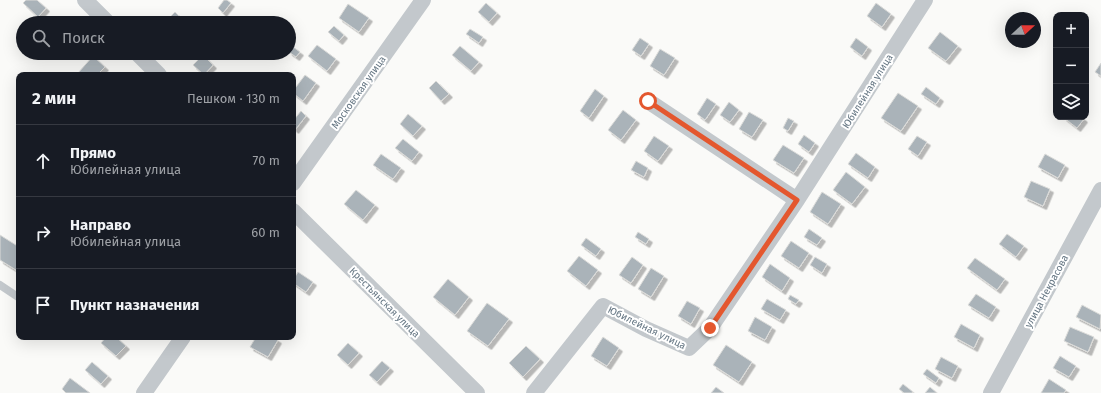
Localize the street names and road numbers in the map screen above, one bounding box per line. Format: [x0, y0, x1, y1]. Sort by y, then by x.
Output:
street label: Юбилейная улица [840, 52, 896, 131]
street label: Московская улица [329, 54, 388, 131]
street label: улица Некрасова [1023, 253, 1071, 330]
street label: Крестьянская улица [347, 265, 422, 340]
street label: Юбилейная улица [606, 304, 688, 352]

